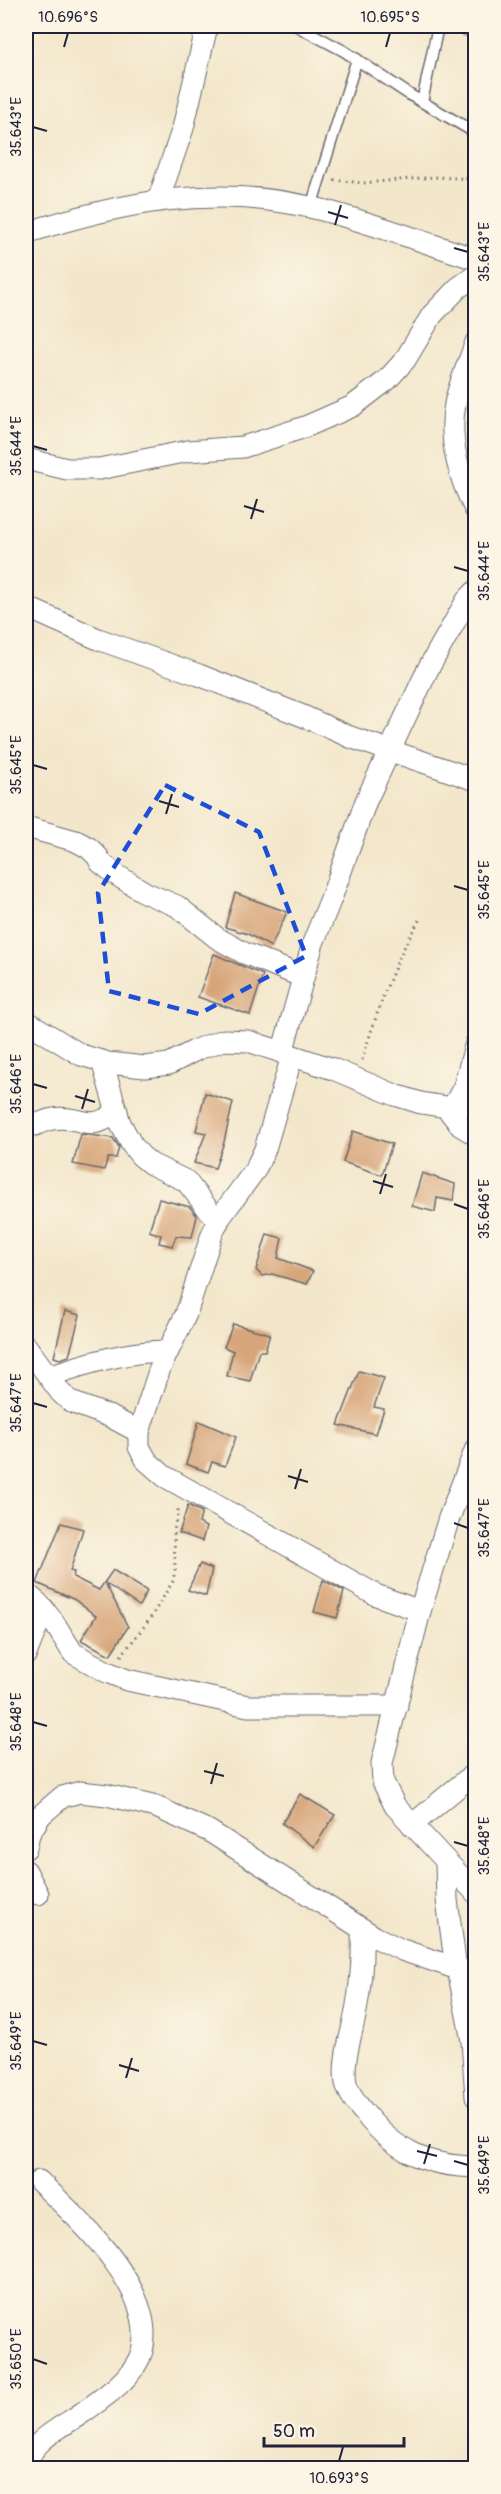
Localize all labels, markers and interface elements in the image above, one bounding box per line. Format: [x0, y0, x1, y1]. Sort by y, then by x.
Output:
text: 10.696°S [38, 8, 98, 27]
text: 10.695°S [360, 8, 420, 27]
text: 35.643°E [7, 97, 26, 157]
text: 35.643°E [475, 222, 494, 282]
text: 35.644°E [7, 416, 26, 476]
text: 35.644°E [475, 541, 494, 601]
text: 35.645°E [7, 735, 26, 795]
text: 35.645°E [475, 860, 494, 920]
text: 35.646°E [7, 1054, 26, 1114]
text: 35.646°E [475, 1179, 494, 1239]
text: 35.647°E [7, 1373, 26, 1433]
text: 35.647°E [475, 1498, 494, 1558]
text: 35.648°E [7, 1692, 26, 1752]
text: 35.648°E [475, 1816, 494, 1876]
text: 35.649°E [7, 2011, 26, 2071]
text: 35.649°E [475, 2135, 494, 2195]
text: 35.650°E [7, 2328, 26, 2390]
scale bar [264, 2410, 404, 2448]
text: 50 m [273, 2420, 315, 2443]
text: 10.693°S [309, 2469, 369, 2488]

